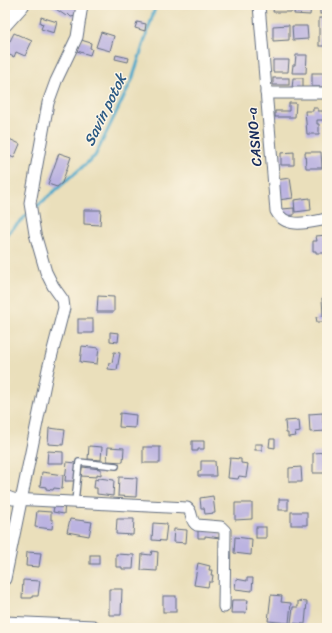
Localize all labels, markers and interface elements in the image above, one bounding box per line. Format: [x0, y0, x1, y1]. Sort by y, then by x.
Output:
water label: Savin potok [76, 68, 135, 151]
street label: CASNO-a [239, 106, 270, 168]

